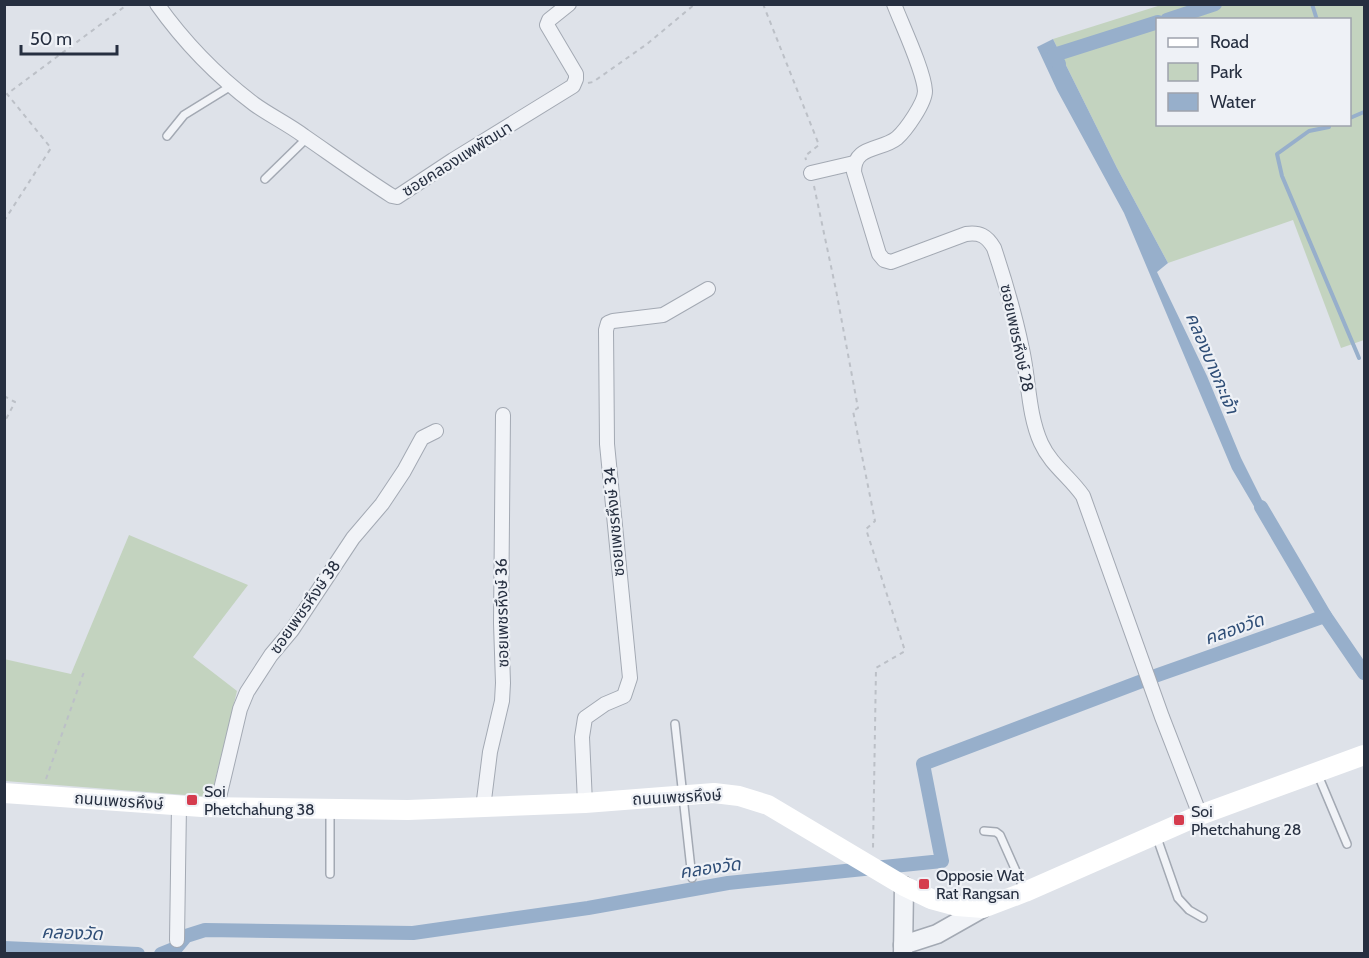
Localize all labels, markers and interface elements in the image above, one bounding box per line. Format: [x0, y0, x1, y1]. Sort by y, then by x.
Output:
scale bar [21, 18, 117, 56]
legend [1156, 18, 1351, 126]
text: 50 m [30, 28, 72, 50]
text: Road [1210, 31, 1249, 53]
text: Park [1210, 61, 1243, 83]
text: Water [1210, 91, 1256, 113]
street label: ซอยคลองแพพัฒนา [398, 118, 516, 200]
street label: ซอยเพชรหึงษ์ 28 [996, 282, 1038, 394]
water label: คลองบางกะเจ้า [1181, 309, 1243, 418]
street label: ซอยเพชรหึงษ์ 34 [600, 467, 628, 577]
street label: ซอยเพชรหึงษ์ 38 [266, 557, 344, 657]
street label: ซอยเพชรหึงษ์ 36 [492, 558, 512, 668]
water label: คลองวัด [1201, 608, 1267, 649]
place label: Soi Phetchahung 38 [204, 782, 315, 819]
street label: ถนนเพชรหึงษ์ [632, 785, 722, 809]
street label: ถนนเพชรหึงษ์ [74, 788, 164, 814]
marker: Soi Phetchahung 38 [185, 793, 199, 807]
place label: Soi Phetchahung 28 [1191, 802, 1302, 839]
marker: Soi Phetchahung 28 [1172, 813, 1186, 827]
water label: คลองวัด [678, 853, 743, 883]
place label: Opposie Wat Rat Rangsan [936, 866, 1025, 903]
marker: Opposie Wat Rat Rangsan [917, 877, 931, 891]
water label: คลองวัด [41, 921, 104, 945]

